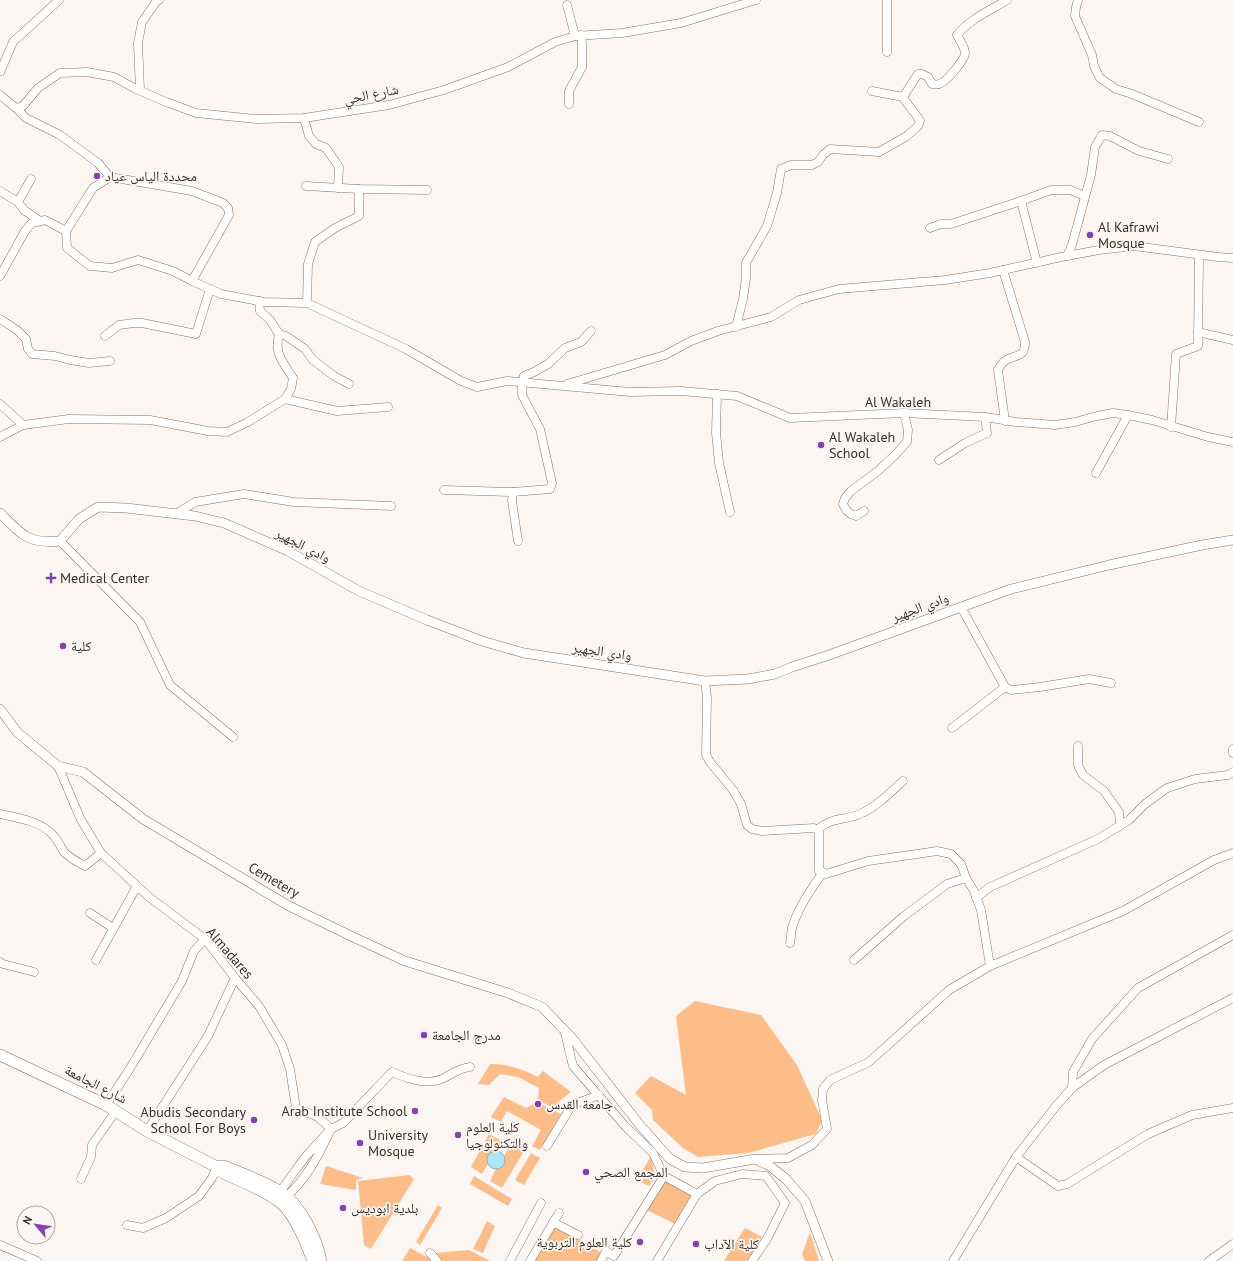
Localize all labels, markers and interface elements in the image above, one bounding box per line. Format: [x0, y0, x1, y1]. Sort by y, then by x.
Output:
street label: شارع الحي [342, 80, 400, 111]
place label: محددة الياس عياد [105, 167, 197, 185]
marker: محددة الياس عياد [92, 171, 102, 181]
place label: Al Kafrawi Mosque [1098, 218, 1159, 252]
marker: Al Kafrawi Mosque [1085, 230, 1095, 240]
street label: Al Wakaleh [865, 393, 931, 411]
place label: Al Wakaleh School [829, 428, 895, 462]
marker: Al Wakaleh School [816, 440, 826, 450]
street label: وادي الجهير [270, 523, 334, 569]
place label: Medical Center [60, 569, 150, 587]
marker: Medical Center [45, 572, 57, 584]
street label: وادي الجهير [888, 588, 952, 628]
place label: كلية [71, 637, 92, 655]
street label: وادي الجهير [570, 638, 633, 667]
marker: كلية [58, 641, 68, 651]
street label: Cemetery [245, 858, 303, 902]
street label: Almadares [203, 923, 257, 983]
place label: مدرج الجامعة [432, 1026, 501, 1045]
marker: مدرج الجامعة [419, 1030, 429, 1040]
street label: شارع الجامعة [61, 1061, 130, 1108]
place label: جامعة القدس [546, 1095, 613, 1113]
marker: جامعة القدس [533, 1099, 543, 1109]
place label: Arab Institute School [281, 1102, 407, 1120]
place label: Abudis Secondary School For Boys [140, 1103, 246, 1137]
marker: Arab Institute School [410, 1106, 420, 1116]
marker: Abudis Secondary School For Boys [249, 1115, 259, 1125]
place label: كلية العلوم والتكنولوجيا [466, 1118, 528, 1152]
place label: University Mosque [368, 1126, 428, 1160]
marker: كلية العلوم والتكنولوجيا [453, 1130, 463, 1140]
marker: University Mosque [355, 1138, 365, 1148]
place label: المجمع الصحي [594, 1163, 668, 1184]
marker: المجمع الصحي [581, 1167, 591, 1177]
place label: بلدية ابوديس [351, 1199, 419, 1217]
marker: بلدية ابوديس [338, 1203, 348, 1213]
north arrow [16, 1205, 56, 1245]
text: N [19, 1214, 35, 1227]
place label: كلية العلوم التربوية [536, 1233, 632, 1252]
place label: كلية الآداب [704, 1235, 759, 1253]
marker: كلية العلوم التربوية [635, 1237, 645, 1247]
marker: كلية الآداب [691, 1239, 701, 1249]

